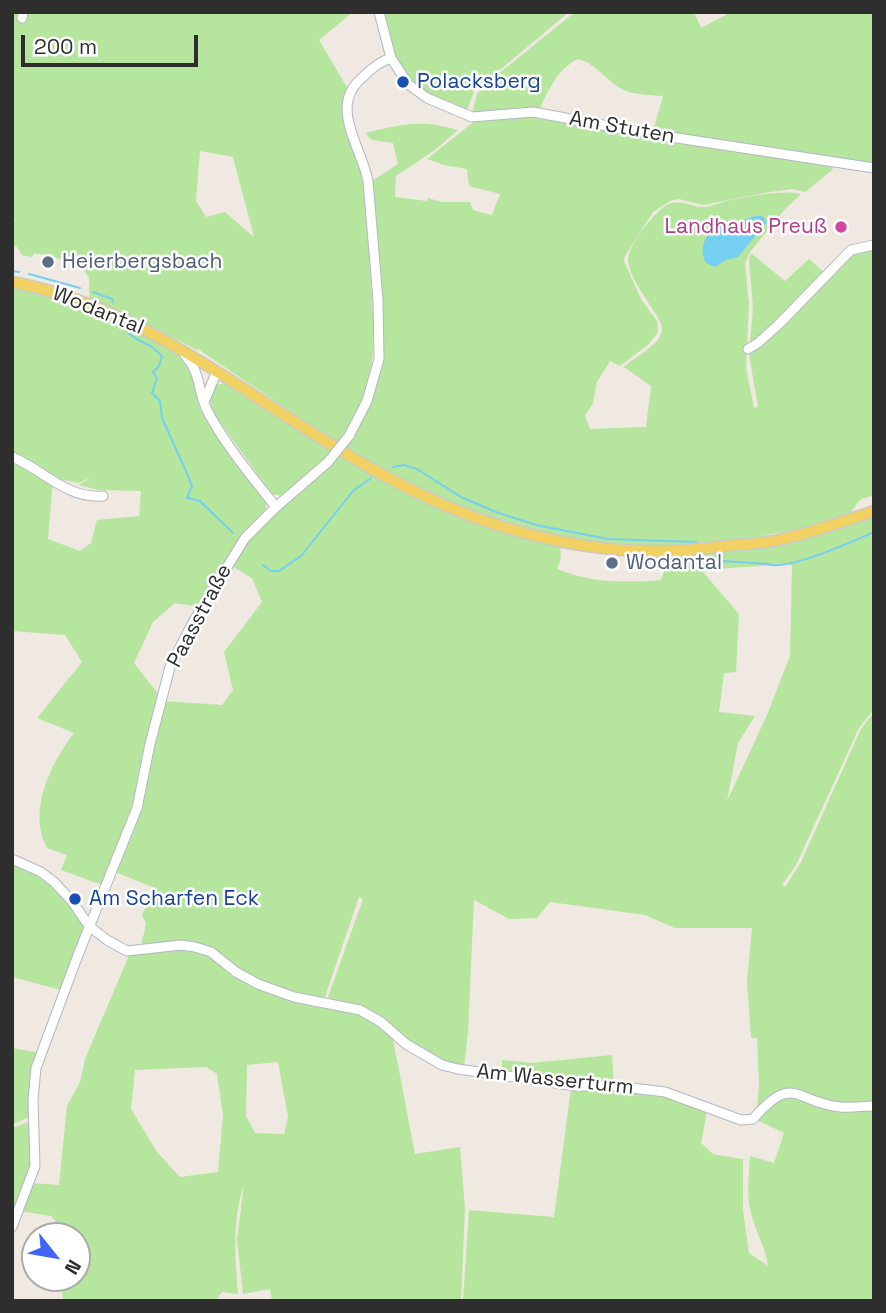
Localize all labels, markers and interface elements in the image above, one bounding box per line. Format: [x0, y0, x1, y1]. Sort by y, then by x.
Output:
scale bar [24, 21, 201, 65]
text: 200 m [34, 33, 97, 60]
place label: Polacksberg [417, 69, 541, 95]
marker: Polacksberg [395, 74, 411, 90]
street label: Am Stuten [567, 106, 677, 150]
place label: Landhaus Preuß [664, 214, 827, 240]
marker: Landhaus Preuß [833, 219, 849, 235]
place label: Heierbergsbach [62, 249, 222, 275]
marker: Heierbergsbach [40, 254, 56, 270]
street label: Wodantal [49, 281, 147, 341]
place label: Wodantal [626, 550, 722, 576]
marker: Wodantal [604, 555, 620, 571]
street label: Paasstraße [162, 560, 238, 672]
place label: Am Scharfen Eck [89, 886, 259, 912]
marker: Am Scharfen Eck [67, 891, 83, 907]
street label: Am Wasserturm [475, 1059, 635, 1101]
north arrow [21, 1222, 91, 1292]
text: N [59, 1255, 87, 1279]

